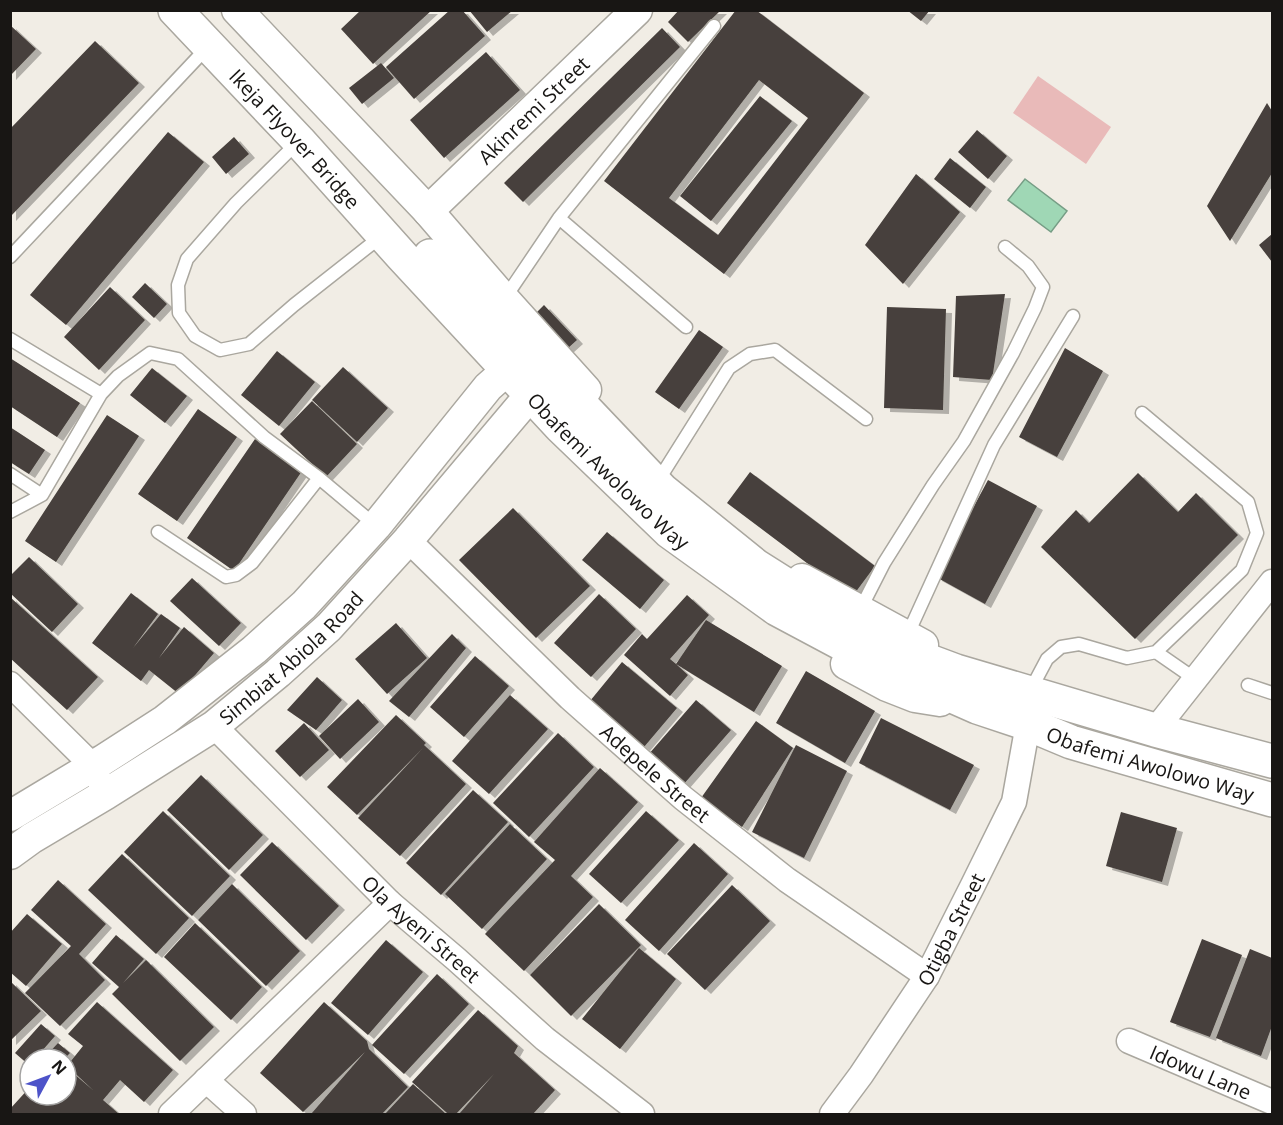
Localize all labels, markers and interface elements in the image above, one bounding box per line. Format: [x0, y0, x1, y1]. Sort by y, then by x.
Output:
street label: Akinremi Street [472, 50, 595, 170]
street label: Ikeja Flyover Bridge [224, 63, 367, 214]
street label: Obafemi Awolowo Way [522, 386, 696, 556]
street label: Simbiat Abiola Road [213, 585, 369, 730]
street label: Adepele Street [595, 718, 716, 828]
street label: Obafemi Awolowo Way [1042, 720, 1258, 808]
street label: Otigba Street [911, 868, 990, 991]
street label: Ola Ayeni Street [356, 869, 486, 988]
street label: Idowu Lane [1146, 1038, 1256, 1105]
north arrow [18, 1047, 78, 1107]
text: N [47, 1055, 72, 1079]

